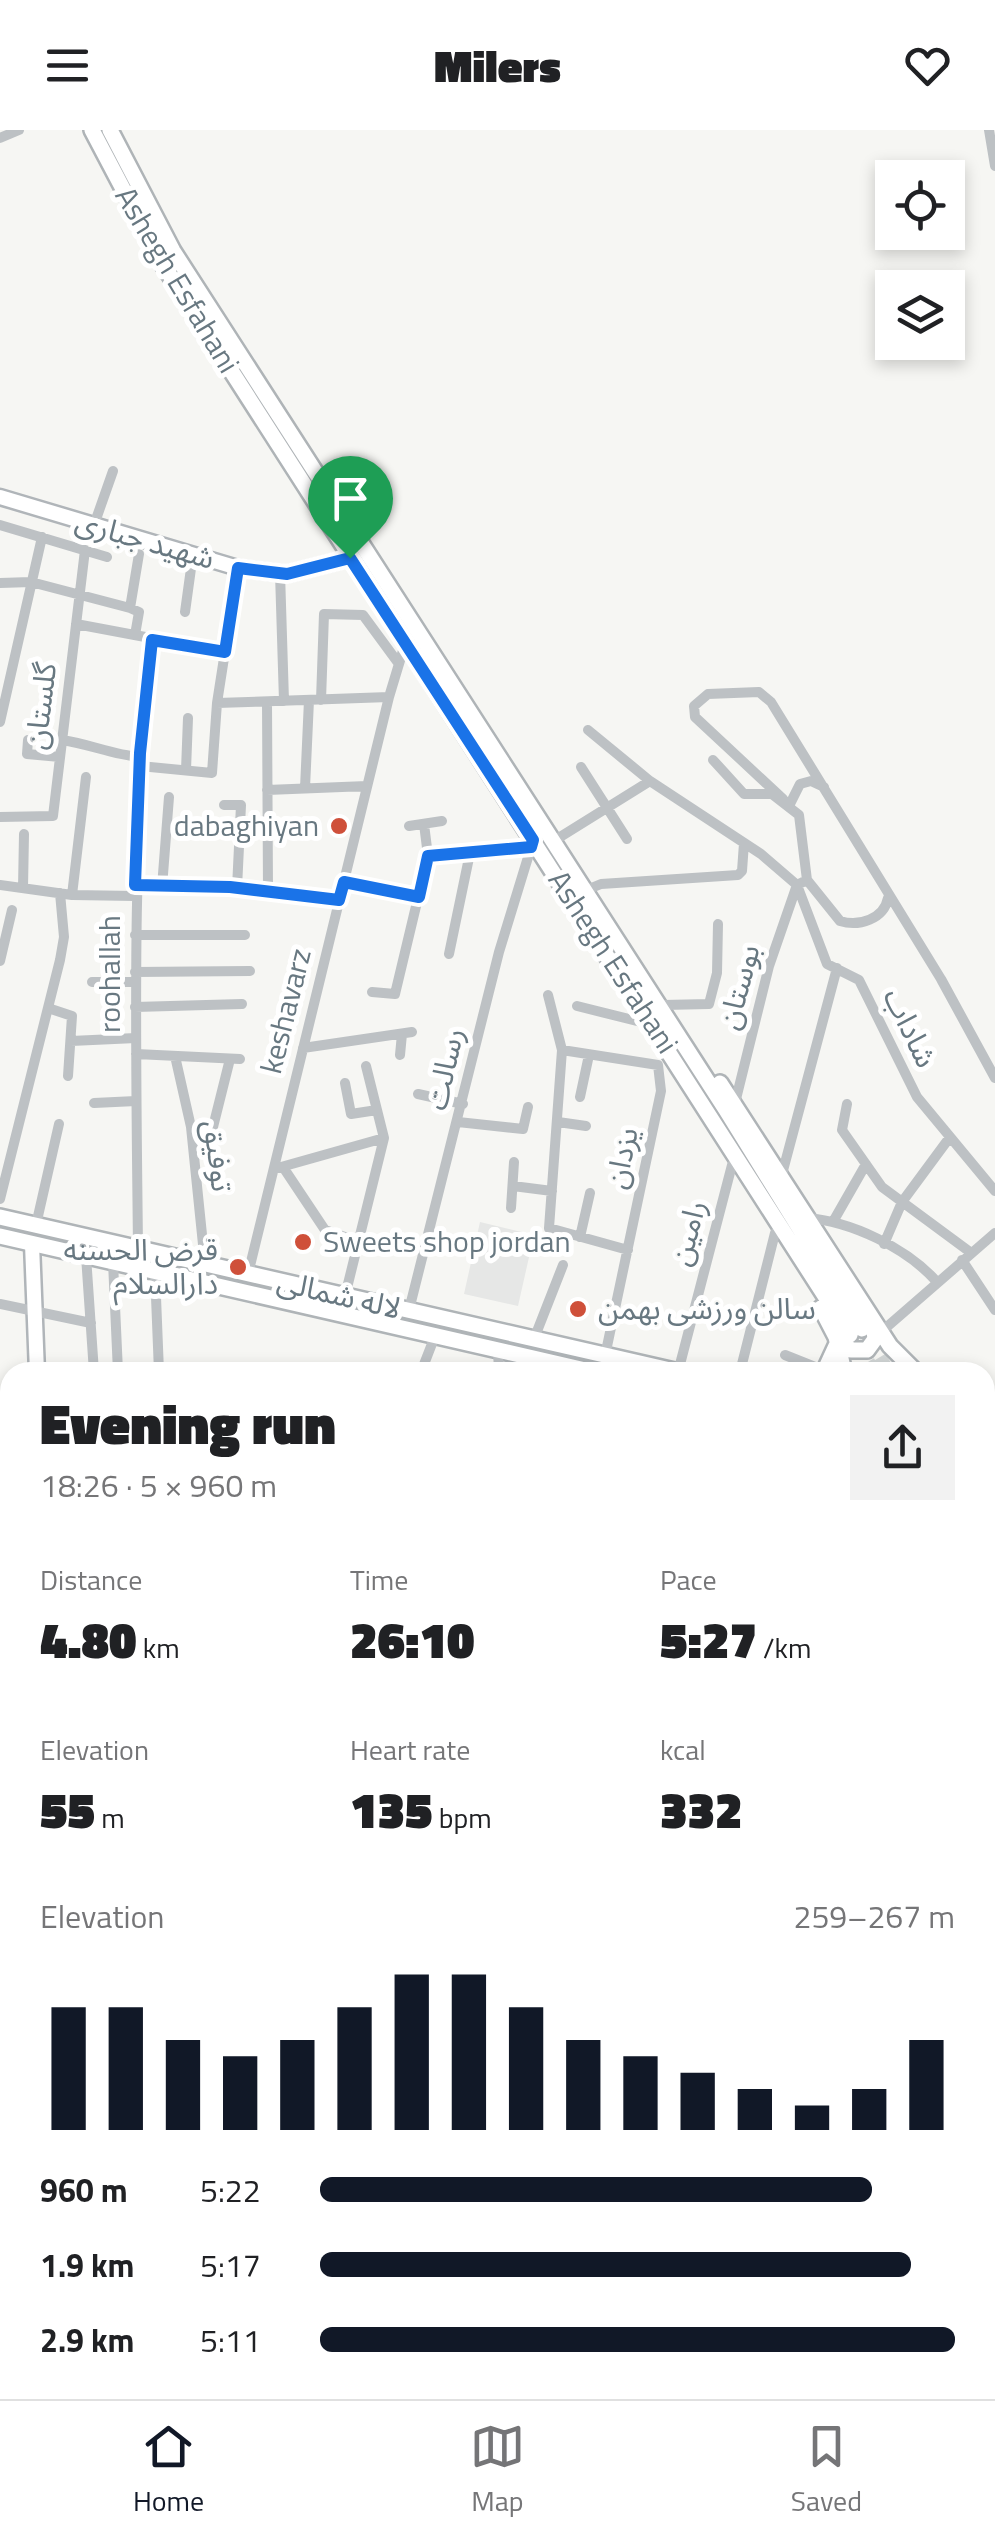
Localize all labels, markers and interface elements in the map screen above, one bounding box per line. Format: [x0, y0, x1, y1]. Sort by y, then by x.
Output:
text: Milers [434, 31, 561, 99]
icon: menu [40, 38, 95, 93]
icon: heart [900, 38, 955, 93]
map controls [875, 160, 965, 360]
button: locate [875, 160, 965, 250]
street label: Ashegh Esfahani [104, 177, 252, 382]
button: layers [875, 270, 965, 360]
pin [308, 456, 393, 559]
icon: arrive [323, 471, 378, 526]
street label: شهید جباری [70, 497, 220, 581]
street label: گلستان [12, 659, 68, 752]
place label: dabaghiyan [174, 802, 319, 848]
marker: dabaghiyan [328, 815, 350, 837]
street label: Ashegh Esfahani [537, 861, 690, 1062]
street label: roohallah [86, 915, 132, 1033]
street label: بوستان [705, 939, 771, 1034]
street label: keshavarz [247, 943, 323, 1078]
street label: شاداب [872, 980, 950, 1075]
street label: رسالت [412, 1023, 476, 1114]
street label: توفیق [192, 1117, 246, 1194]
street label: یزدان [592, 1123, 650, 1193]
street label: رامین [656, 1195, 718, 1271]
place label: Sweets shop jordan [323, 1218, 571, 1264]
place label: قرض الحسنه دارالسلام [63, 1226, 218, 1306]
marker: Sweets shop jordan [292, 1231, 314, 1253]
marker: قرض الحسنه دارالسلام [227, 1256, 249, 1278]
street label: لاله شمالی [273, 1257, 406, 1331]
place label: سالن ورزشی بهمن [598, 1285, 816, 1331]
marker: سالن ورزشی بهمن [567, 1298, 589, 1320]
text: Evening run [40, 1382, 336, 1465]
button: share [850, 1395, 955, 1500]
text: 18:26 · 5 × 960 m [40, 1461, 277, 1509]
text: Distance [40, 1558, 142, 1601]
text: Time [350, 1558, 408, 1601]
text: Pace [660, 1558, 717, 1601]
text: 4.80 [40, 1601, 137, 1677]
text: 26:10 [350, 1601, 474, 1677]
text: 5:27 [660, 1601, 757, 1677]
text: km [137, 1626, 180, 1669]
text: /km [757, 1626, 811, 1669]
text: Elevation [40, 1728, 149, 1771]
text: Heart rate [350, 1728, 470, 1771]
text: kcal [660, 1728, 706, 1771]
text: 55 [40, 1771, 95, 1847]
text: 135 [350, 1771, 433, 1847]
text: 332 [660, 1771, 743, 1847]
text: m [95, 1796, 125, 1839]
text: bpm [433, 1796, 492, 1839]
text: Elevation [40, 1892, 164, 1940]
text: 259–267 m [793, 1892, 955, 1940]
text: 960 m [40, 2166, 128, 2214]
text: 5:22 [200, 2166, 261, 2214]
text: 1.9 km [40, 2241, 134, 2289]
text: 5:17 [200, 2241, 261, 2289]
text: 2.9 km [40, 2316, 134, 2364]
text: 5:11 [200, 2316, 261, 2364]
tab: Home [133, 2419, 204, 2522]
tab: Map [470, 2419, 525, 2522]
tab: Saved [791, 2419, 862, 2522]

